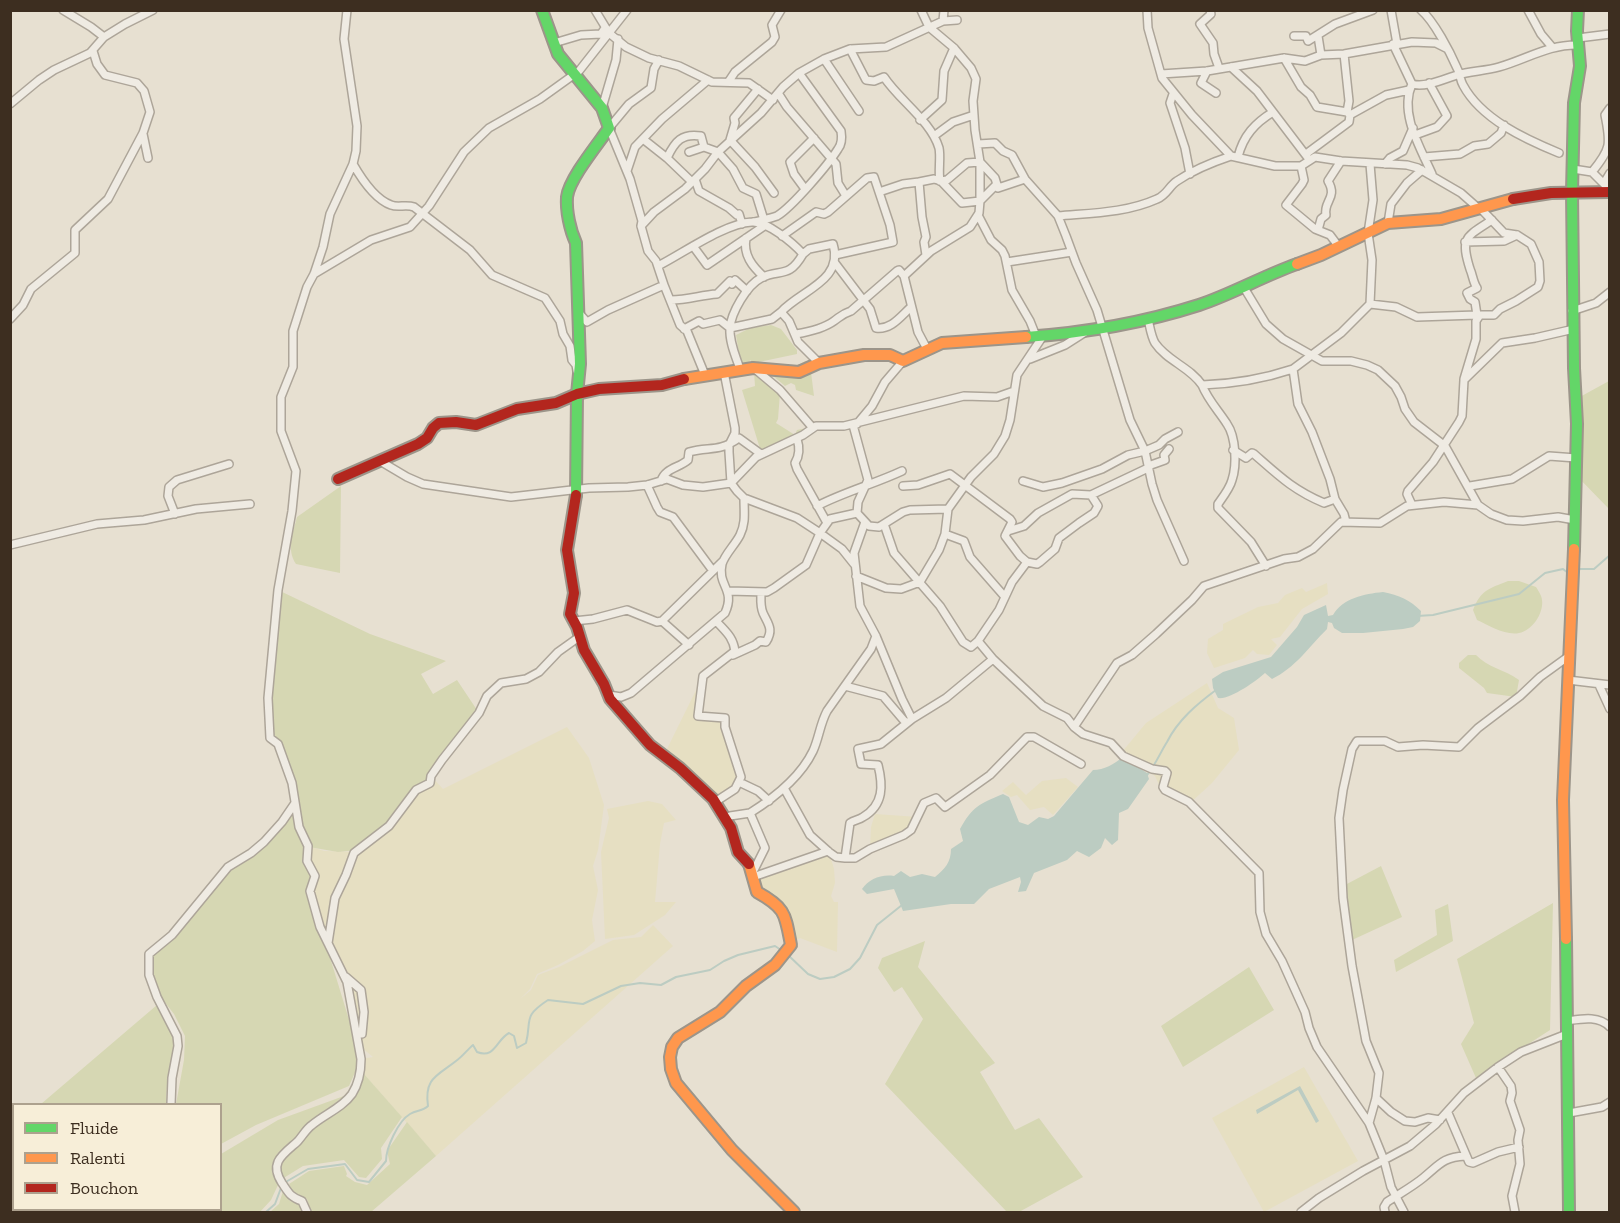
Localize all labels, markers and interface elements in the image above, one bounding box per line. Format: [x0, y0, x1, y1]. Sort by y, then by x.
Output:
legend [12, 1103, 222, 1211]
text: Fluide [70, 1117, 118, 1139]
text: Ralenti [70, 1147, 125, 1169]
text: Bouchon [70, 1177, 138, 1199]

